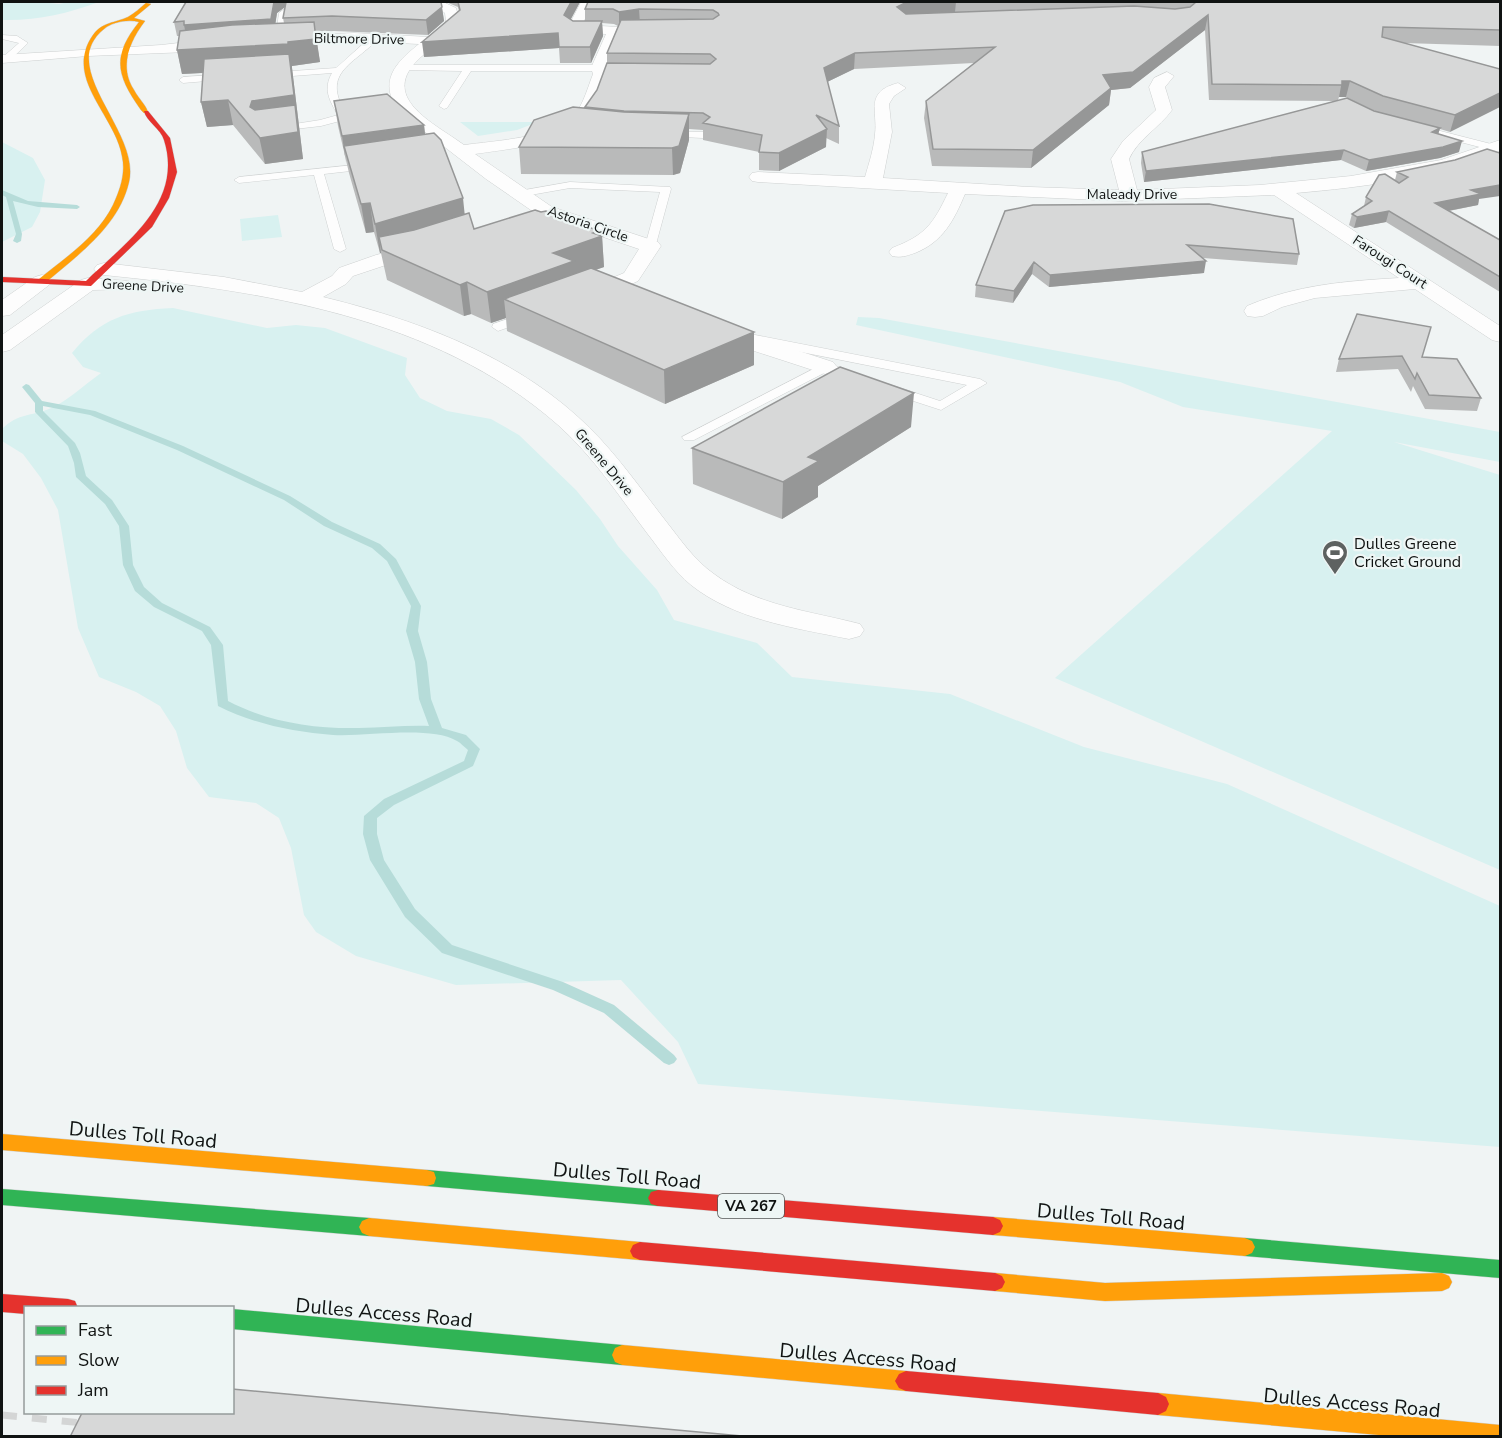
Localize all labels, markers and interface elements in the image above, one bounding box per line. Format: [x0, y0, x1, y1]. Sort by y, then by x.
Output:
street label: Biltmore Drive [314, 29, 404, 49]
street label: Maleady Drive [1087, 185, 1177, 204]
street label: Astoria Circle [545, 201, 631, 247]
street label: Farougi Court [1349, 231, 1431, 293]
street label: Greene Drive [101, 274, 185, 298]
street label: Greene Drive [570, 424, 638, 500]
place label: Dulles Greene Cricket Ground [1354, 533, 1461, 573]
sports icon: Dulles Greene Cricket Ground [1320, 538, 1350, 576]
street label: Dulles Toll Road [68, 1115, 218, 1155]
street label: Dulles Toll Road [552, 1156, 702, 1196]
road number: VA 267 [718, 1194, 784, 1218]
street label: Dulles Toll Road [1036, 1197, 1186, 1237]
street label: Dulles Access Road [294, 1292, 474, 1334]
legend [24, 1306, 234, 1414]
text: Fast [78, 1318, 113, 1342]
street label: Dulles Access Road [778, 1337, 958, 1379]
text: Slow [78, 1348, 119, 1372]
text: Jam [77, 1378, 109, 1402]
street label: Dulles Access Road [1262, 1382, 1442, 1424]

